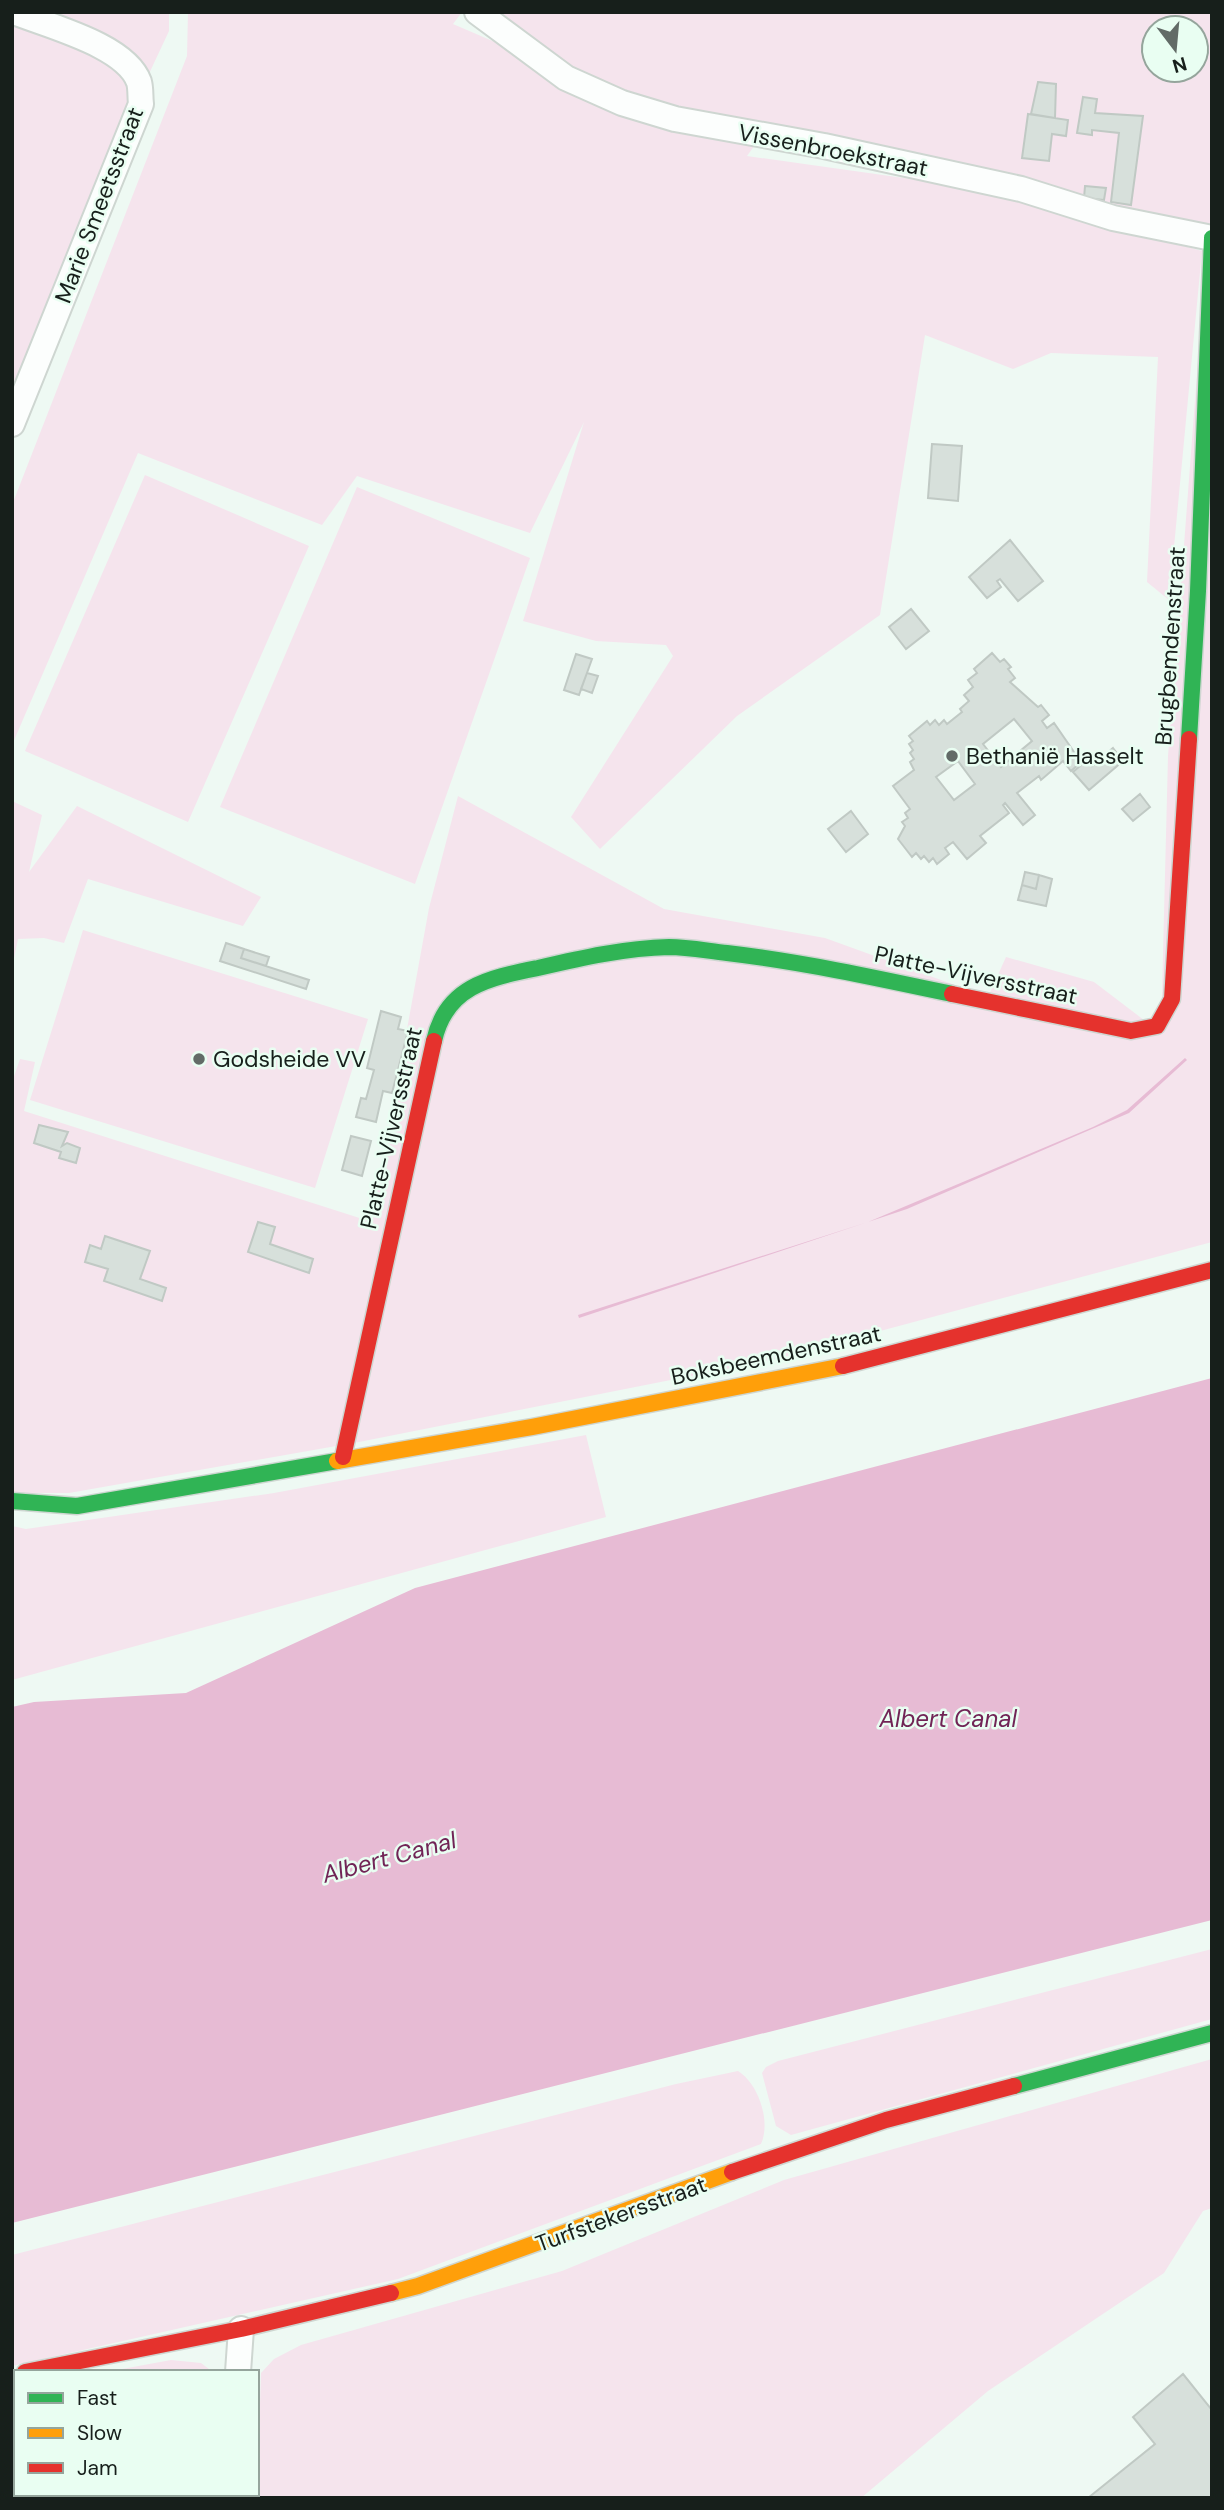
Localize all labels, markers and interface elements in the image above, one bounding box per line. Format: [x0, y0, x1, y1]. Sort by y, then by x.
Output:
north arrow [1140, 14, 1210, 84]
text: N [1169, 51, 1190, 79]
street label: Marie Smeetsstraat [48, 103, 150, 307]
street label: Vissenbroekstraat [736, 117, 930, 183]
street label: Brugbemdenstraat [1148, 546, 1192, 746]
place label: Bethanië Hasselt [966, 741, 1144, 771]
marker: Bethanië Hasselt [944, 748, 960, 764]
street label: Platte-Vijversstraat [872, 939, 1080, 1011]
street label: Platte-Vijversstraat [353, 1024, 429, 1232]
place label: Godsheide VV [213, 1044, 366, 1074]
marker: Godsheide VV [191, 1051, 207, 1067]
street label: Boksbeemdenstraat [668, 1318, 884, 1392]
water label: Albert Canal [878, 1703, 1017, 1734]
water label: Albert Canal [317, 1824, 460, 1890]
street label: Turfstekersstraat [531, 2169, 711, 2259]
legend [14, 2370, 259, 2496]
text: Fast [77, 2384, 117, 2412]
text: Slow [77, 2419, 122, 2447]
text: Jam [77, 2454, 118, 2482]

